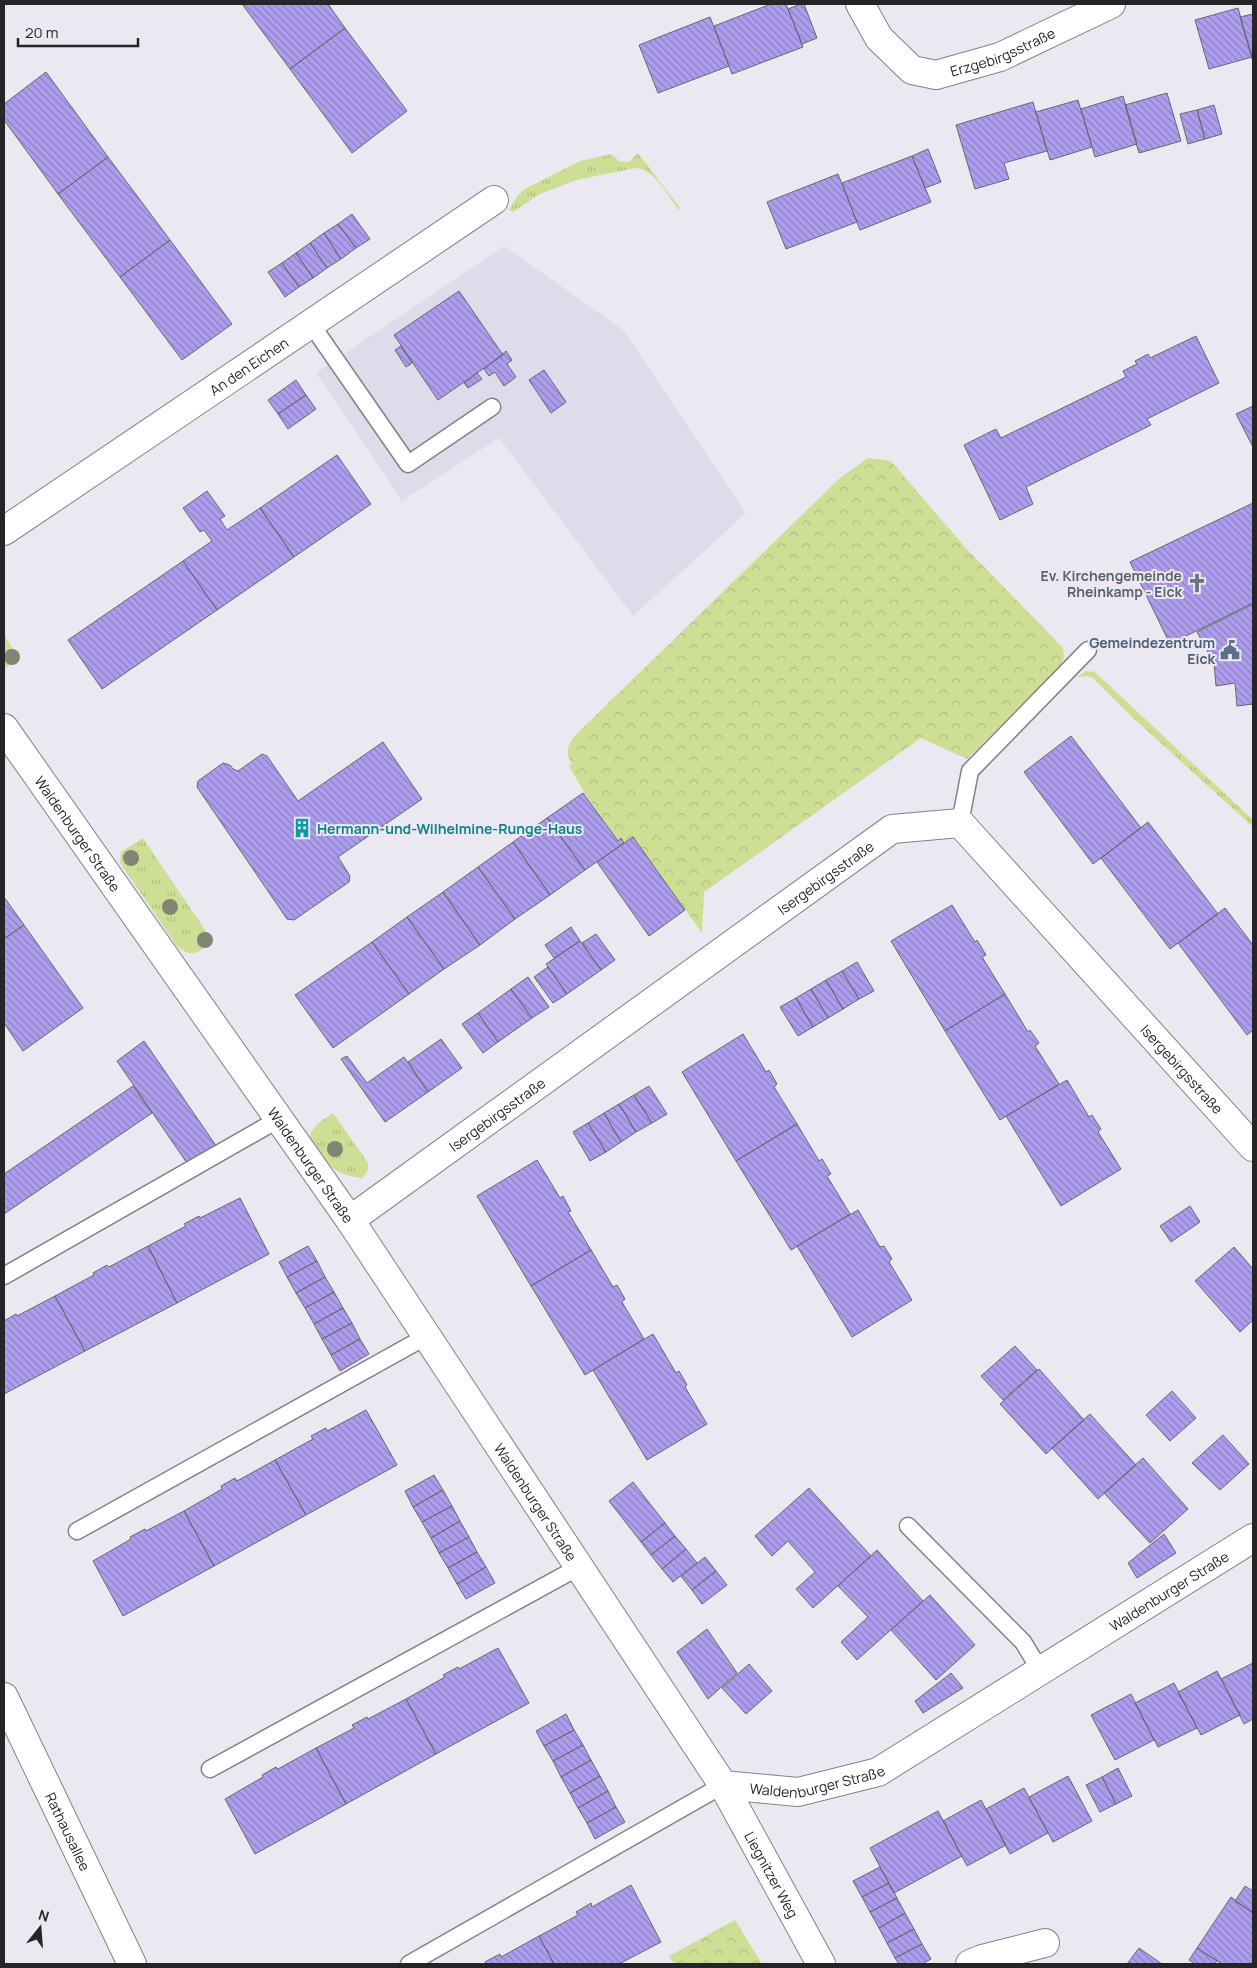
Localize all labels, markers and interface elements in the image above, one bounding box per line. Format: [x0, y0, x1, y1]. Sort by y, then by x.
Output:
scale bar [18, 15, 138, 47]
text: 20 m [25, 22, 58, 43]
street label: Erzgebirgsstraße [948, 23, 1058, 80]
street label: An den Eichen [205, 333, 292, 399]
place label: Ev. Kirchengemeinde Rheinkamp - Eick [1041, 566, 1182, 601]
church icon: Ev. Kirchengemeinde Rheinkamp - Eick [1186, 572, 1208, 594]
place label: Gemeindezentrum Eick [1089, 633, 1215, 668]
public building icon: Gemeindezentrum Eick [1219, 639, 1241, 661]
street label: Waldenburger Straße [31, 772, 125, 895]
building icon: Hermann-und-Wilhelmine-Runge-Haus [291, 817, 313, 839]
place label: Hermann-und-Wilhelmine-Runge-Haus [317, 819, 583, 838]
street label: Isergebirgsstraße [773, 836, 877, 918]
street label: Isergebirgsstraße [1137, 1020, 1228, 1118]
street label: Isergebirgsstraße [445, 1073, 549, 1155]
street label: Waldenburger Straße [264, 1103, 358, 1226]
street label: Waldenburger Straße [490, 1439, 582, 1564]
street label: Waldenburger Straße [1105, 1546, 1232, 1635]
street label: Waldenburger Straße [749, 1761, 888, 1801]
street label: Rathausallee [42, 1789, 95, 1874]
street label: Liegnitzer Weg [741, 1828, 803, 1921]
north arrow [15, 1903, 65, 1953]
text: N [36, 1905, 52, 1926]

